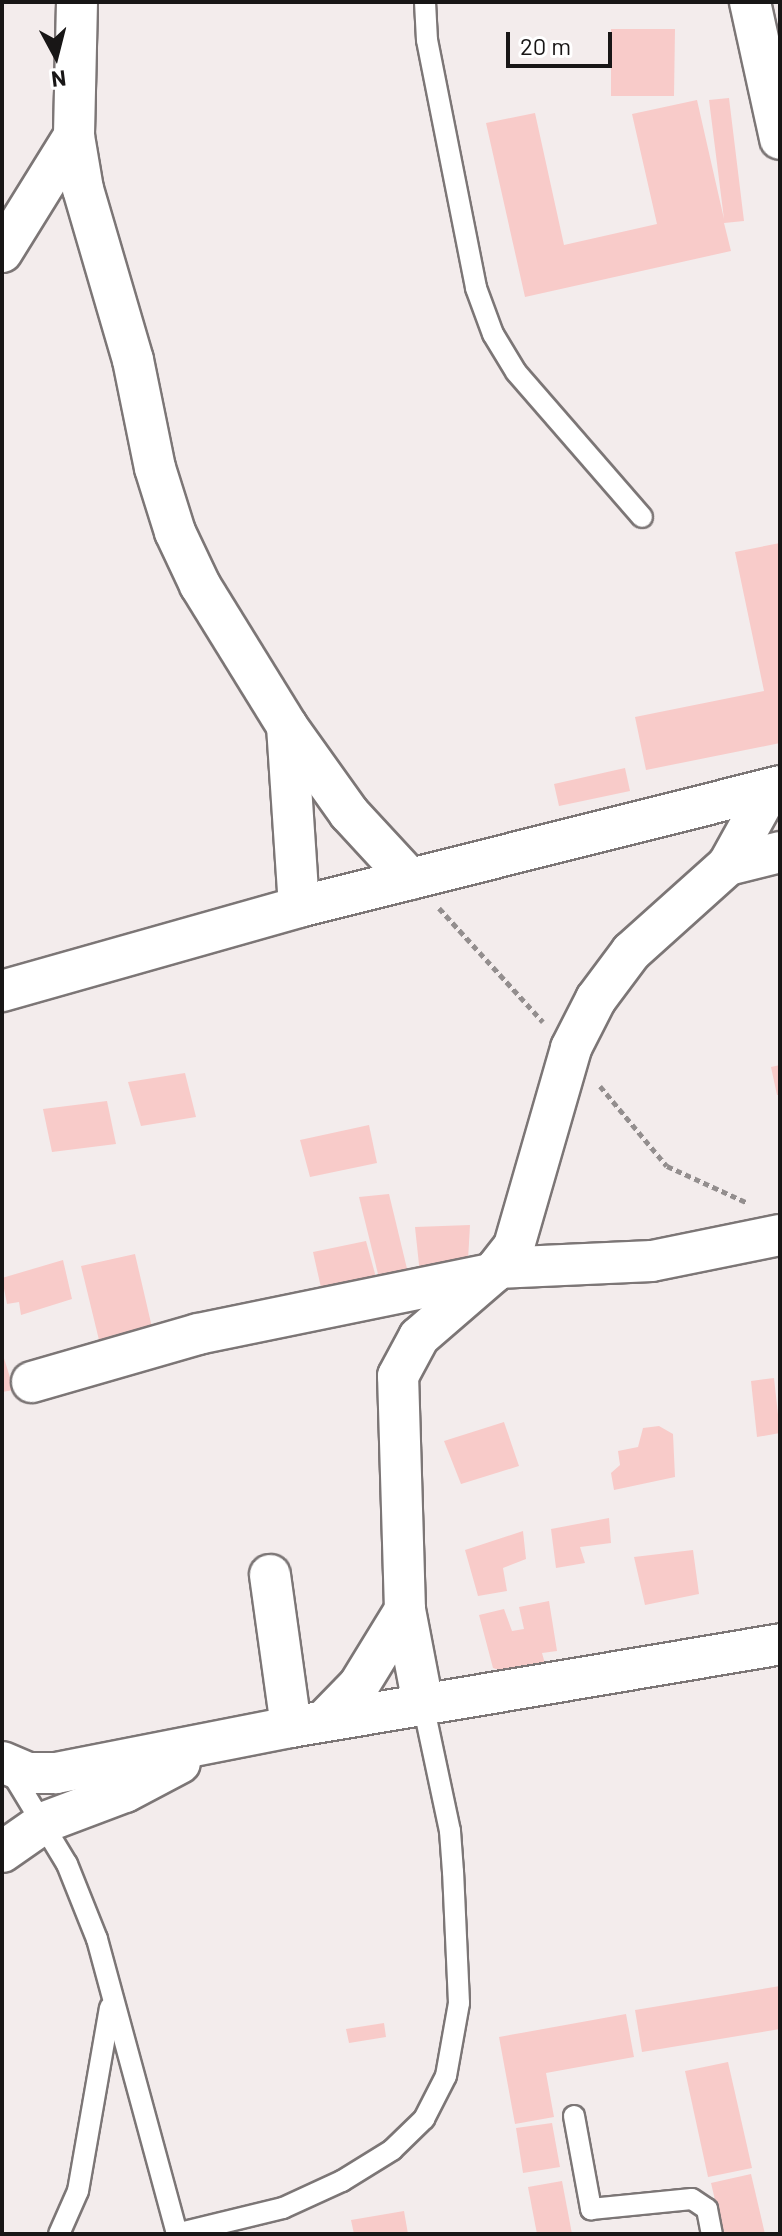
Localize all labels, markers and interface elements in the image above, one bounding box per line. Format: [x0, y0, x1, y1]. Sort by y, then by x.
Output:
north arrow [16, 16, 96, 96]
scale bar [510, 16, 616, 66]
text: 20 m [520, 31, 571, 60]
text: N [50, 66, 68, 94]

